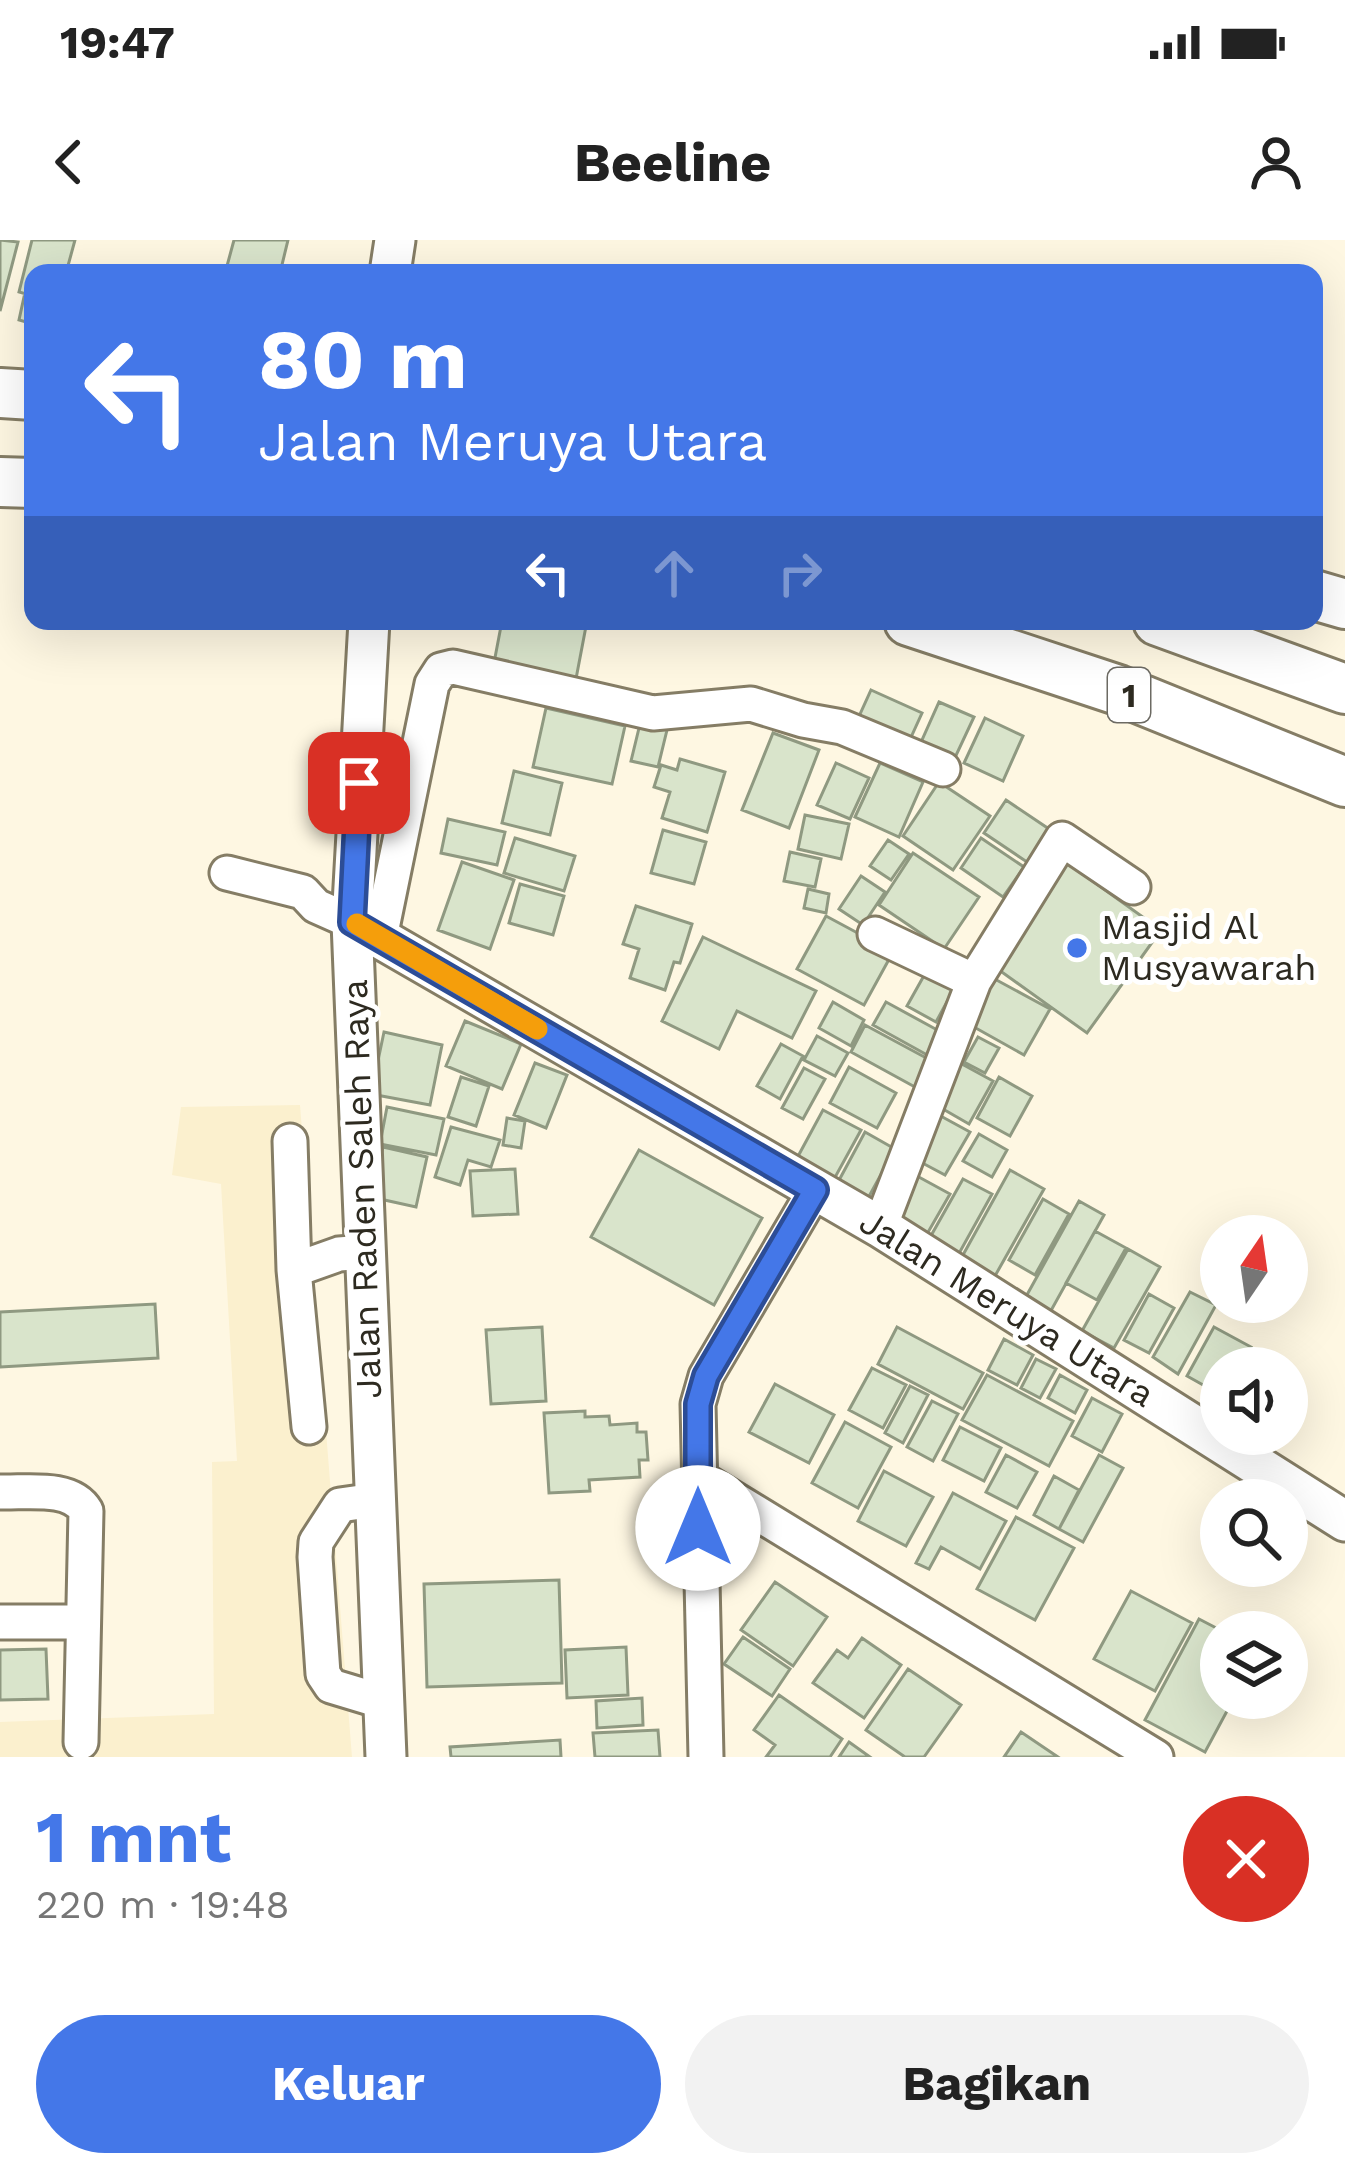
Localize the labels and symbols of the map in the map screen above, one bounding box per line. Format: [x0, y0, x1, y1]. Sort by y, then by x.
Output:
road number: 1 [1108, 668, 1150, 722]
pin [308, 732, 410, 834]
place label: Masjid Al Musyawarah [1101, 906, 1317, 989]
marker: Masjid Al Musyawarah [1064, 935, 1090, 961]
street label: Jalan Raden Saleh Raya [334, 979, 390, 1399]
street label: Jalan Meruya Utara [852, 1200, 1162, 1416]
north arrow [1200, 1215, 1308, 1323]
position arrow [635, 1465, 761, 1591]

